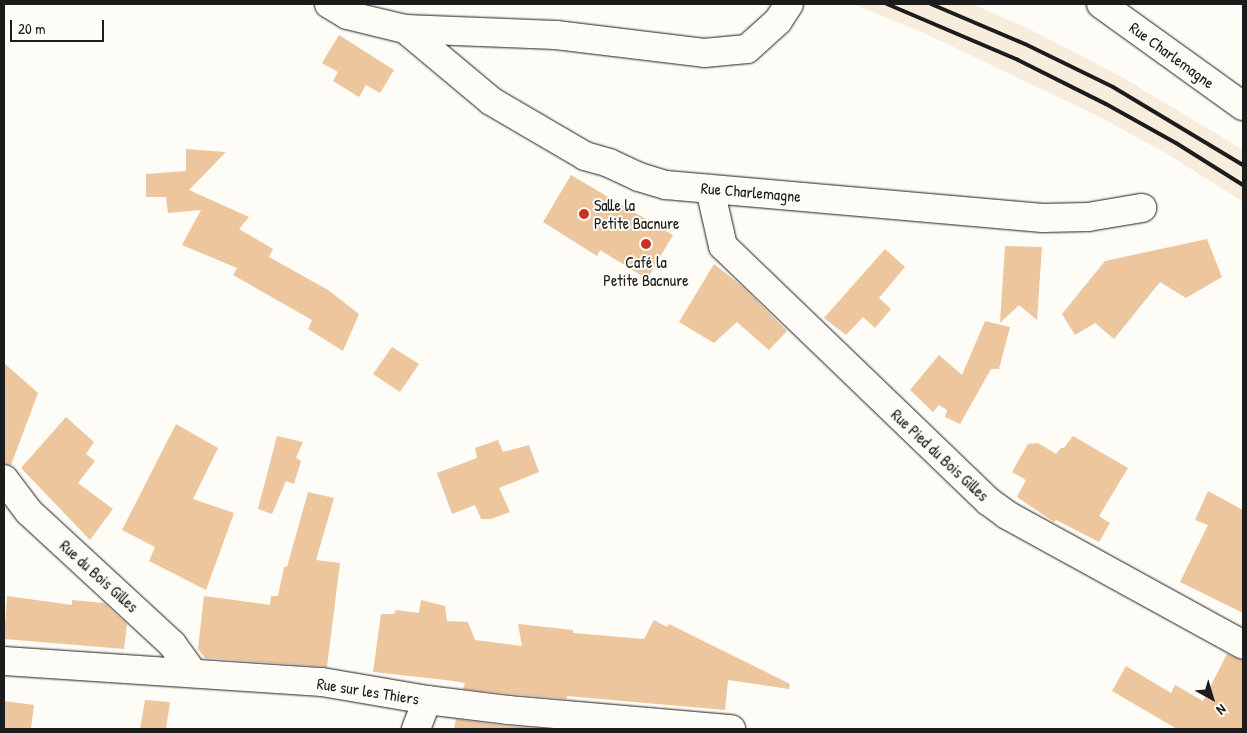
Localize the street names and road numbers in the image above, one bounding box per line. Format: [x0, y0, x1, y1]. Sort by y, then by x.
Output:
street label: Rue Charlemagne [1126, 18, 1218, 92]
street label: Rue Charlemagne [700, 178, 802, 206]
street label: Rue Pied du Bois Gilles [887, 405, 993, 505]
street label: Rue du Bois Gilles [56, 536, 142, 616]
street label: Rue sur les Thiers [316, 673, 420, 709]

